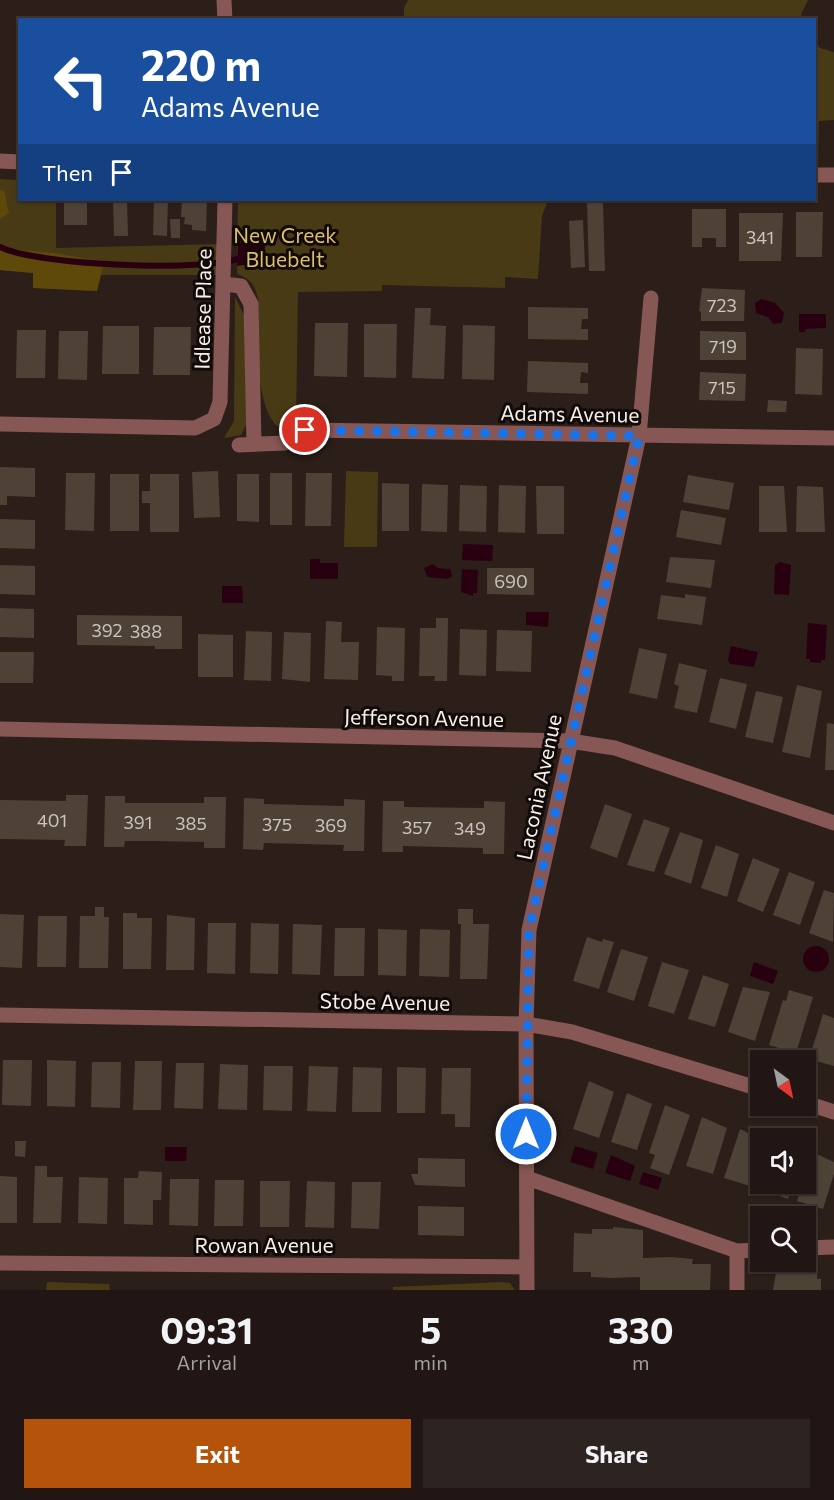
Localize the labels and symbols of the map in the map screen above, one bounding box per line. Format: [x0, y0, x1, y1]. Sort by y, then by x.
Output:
park label: New Creek Bluebelt [233, 222, 337, 271]
house number: 341 [746, 226, 774, 248]
street label: Idlease Place [188, 248, 216, 370]
house number: 723 [707, 294, 737, 316]
house number: 719 [709, 335, 737, 357]
house number: 715 [708, 376, 736, 398]
street label: Adams Avenue [500, 399, 640, 427]
pin [279, 404, 330, 455]
house number: 690 [494, 570, 528, 592]
house number: 392 [91, 619, 123, 641]
house number: 388 [130, 620, 162, 642]
street label: Jefferson Avenue [344, 703, 504, 731]
street label: Laconia Avenue [510, 712, 566, 862]
house number: 401 [37, 809, 67, 831]
house number: 391 [124, 811, 152, 833]
house number: 385 [175, 812, 207, 834]
house number: 375 [262, 813, 292, 835]
house number: 369 [315, 814, 347, 836]
house number: 357 [402, 816, 432, 838]
house number: 349 [454, 817, 486, 839]
street label: Stobe Avenue [319, 987, 451, 1015]
north arrow [750, 1050, 816, 1116]
position arrow [494, 1102, 558, 1166]
street label: Rowan Avenue [194, 1232, 334, 1257]

